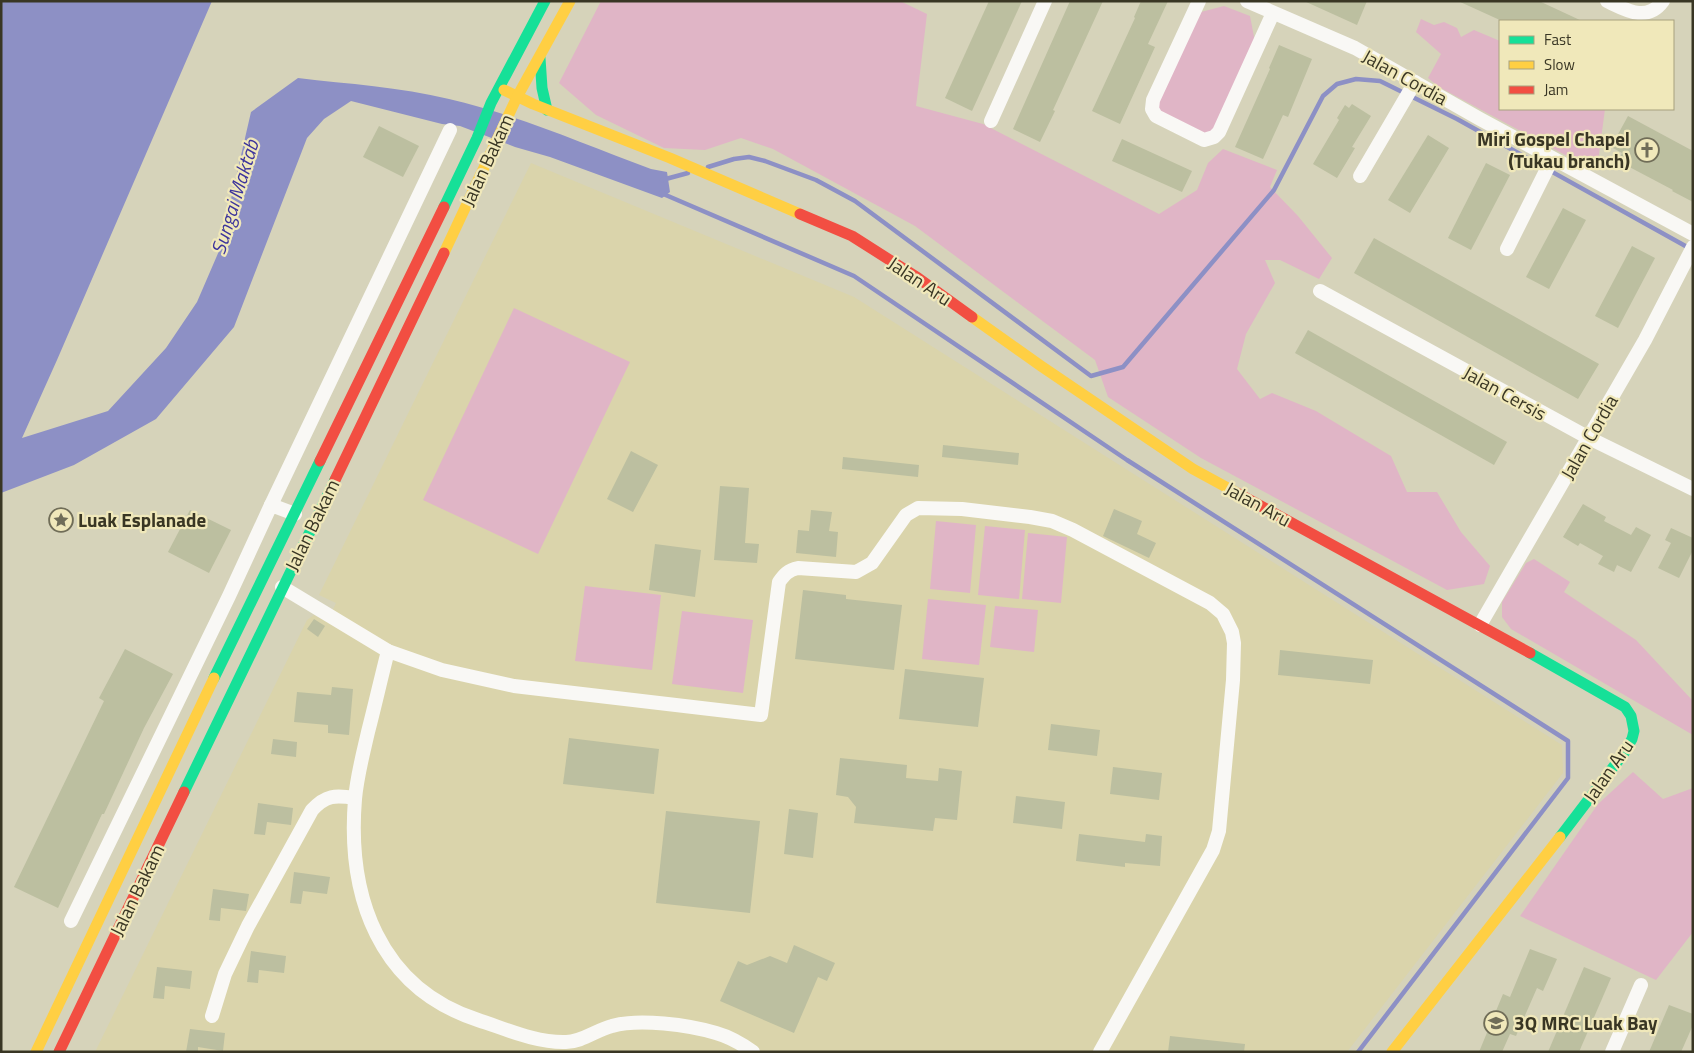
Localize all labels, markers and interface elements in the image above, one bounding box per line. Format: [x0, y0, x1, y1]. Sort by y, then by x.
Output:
legend [1499, 20, 1674, 110]
text: Fast [1544, 28, 1572, 51]
street label: Jalan Cordia [1357, 41, 1454, 112]
text: Slow [1544, 53, 1575, 76]
text: Jam [1544, 78, 1568, 101]
street label: Jalan Bakam [452, 109, 521, 211]
place label: Miri Gospel Chapel (Tukau branch) [1477, 124, 1630, 175]
water label: Sungai Maktab [202, 135, 267, 258]
church icon: Miri Gospel Chapel (Tukau branch) [1634, 137, 1660, 163]
street label: Jalan Aru [883, 249, 958, 313]
street label: Jalan Cersis [1458, 358, 1552, 427]
street label: Jalan Cordia [1553, 389, 1625, 485]
street label: Jalan Bakam [277, 474, 346, 576]
street label: Jalan Aru [1220, 474, 1296, 534]
place label: Luak Esplanade [78, 505, 206, 534]
place icon: Luak Esplanade [48, 507, 74, 533]
street label: Jalan Aru [1575, 733, 1640, 808]
street label: Jalan Bakam [102, 839, 171, 941]
place label: 3Q MRC Luak Bay [1514, 1008, 1658, 1037]
school or university icon: 3Q MRC Luak Bay [1483, 1010, 1509, 1036]

